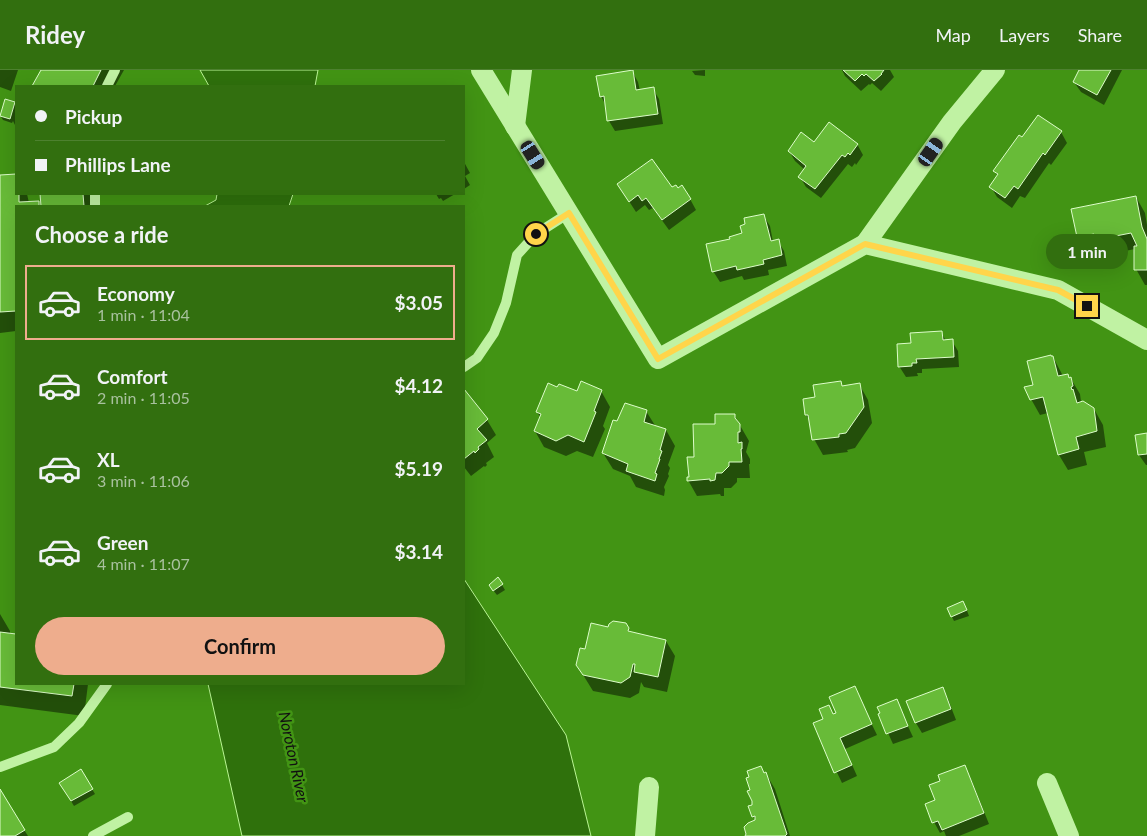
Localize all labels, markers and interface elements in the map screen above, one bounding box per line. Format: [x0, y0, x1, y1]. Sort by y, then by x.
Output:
text: Ridey [25, 20, 85, 49]
text: Map [935, 24, 971, 46]
text: Layers [999, 24, 1050, 46]
text: Share [1078, 24, 1122, 46]
text: Pickup [65, 105, 122, 128]
car [916, 135, 945, 169]
car [518, 138, 547, 172]
text: Phillips Lane [65, 153, 171, 176]
text: Choose a ride [35, 221, 169, 248]
route start [525, 223, 547, 245]
callout: 1 min [1046, 234, 1128, 268]
text: 1 min [1067, 242, 1107, 261]
icon: car [37, 280, 82, 325]
text: Economy [97, 282, 175, 305]
text: $3.05 [394, 291, 443, 314]
route end [1076, 295, 1098, 317]
text: 1 min · 11:04 [97, 305, 190, 324]
icon: car [37, 363, 82, 408]
text: Comfort [97, 365, 168, 388]
text: $4.12 [394, 374, 443, 397]
text: 2 min · 11:05 [97, 388, 190, 407]
icon: car [37, 446, 82, 491]
text: XL [97, 448, 120, 471]
text: $5.19 [394, 457, 443, 480]
text: 3 min · 11:06 [97, 471, 190, 490]
icon: car [37, 529, 82, 574]
text: Green [97, 531, 148, 554]
text: $3.14 [394, 540, 443, 563]
text: 4 min · 11:07 [97, 554, 190, 573]
button: Confirm [35, 617, 445, 675]
water label: Noroton River [276, 710, 313, 805]

